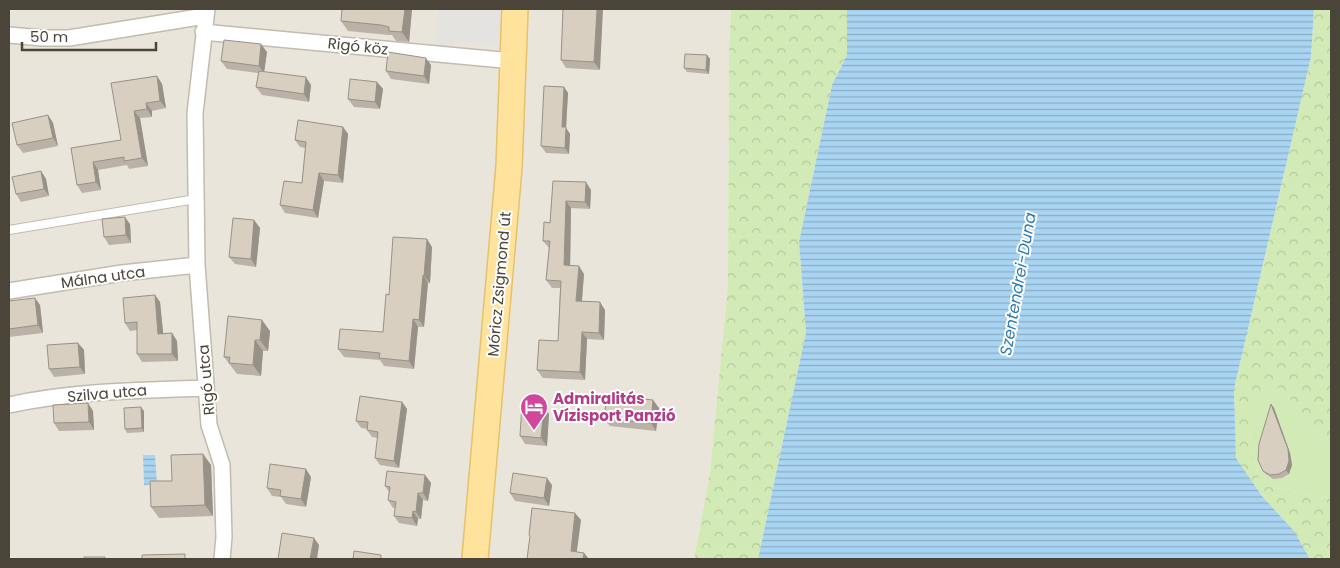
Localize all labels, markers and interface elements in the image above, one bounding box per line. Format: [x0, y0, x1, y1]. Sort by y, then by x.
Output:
scale bar [22, 20, 156, 52]
text: 50 m [30, 26, 68, 47]
street label: Rigó köz [327, 32, 389, 60]
street label: Móricz Zsigmond út [482, 211, 516, 357]
water label: Szentendrei-Duna [994, 211, 1042, 357]
street label: Málna utca [60, 261, 146, 293]
street label: Rigó utca [192, 344, 220, 416]
street label: Szilva utca [66, 379, 148, 407]
place label: Admiralitás Vízisport Panzió [553, 388, 676, 426]
hotel icon: Admiralitás Vízisport Panzió [519, 392, 549, 431]

